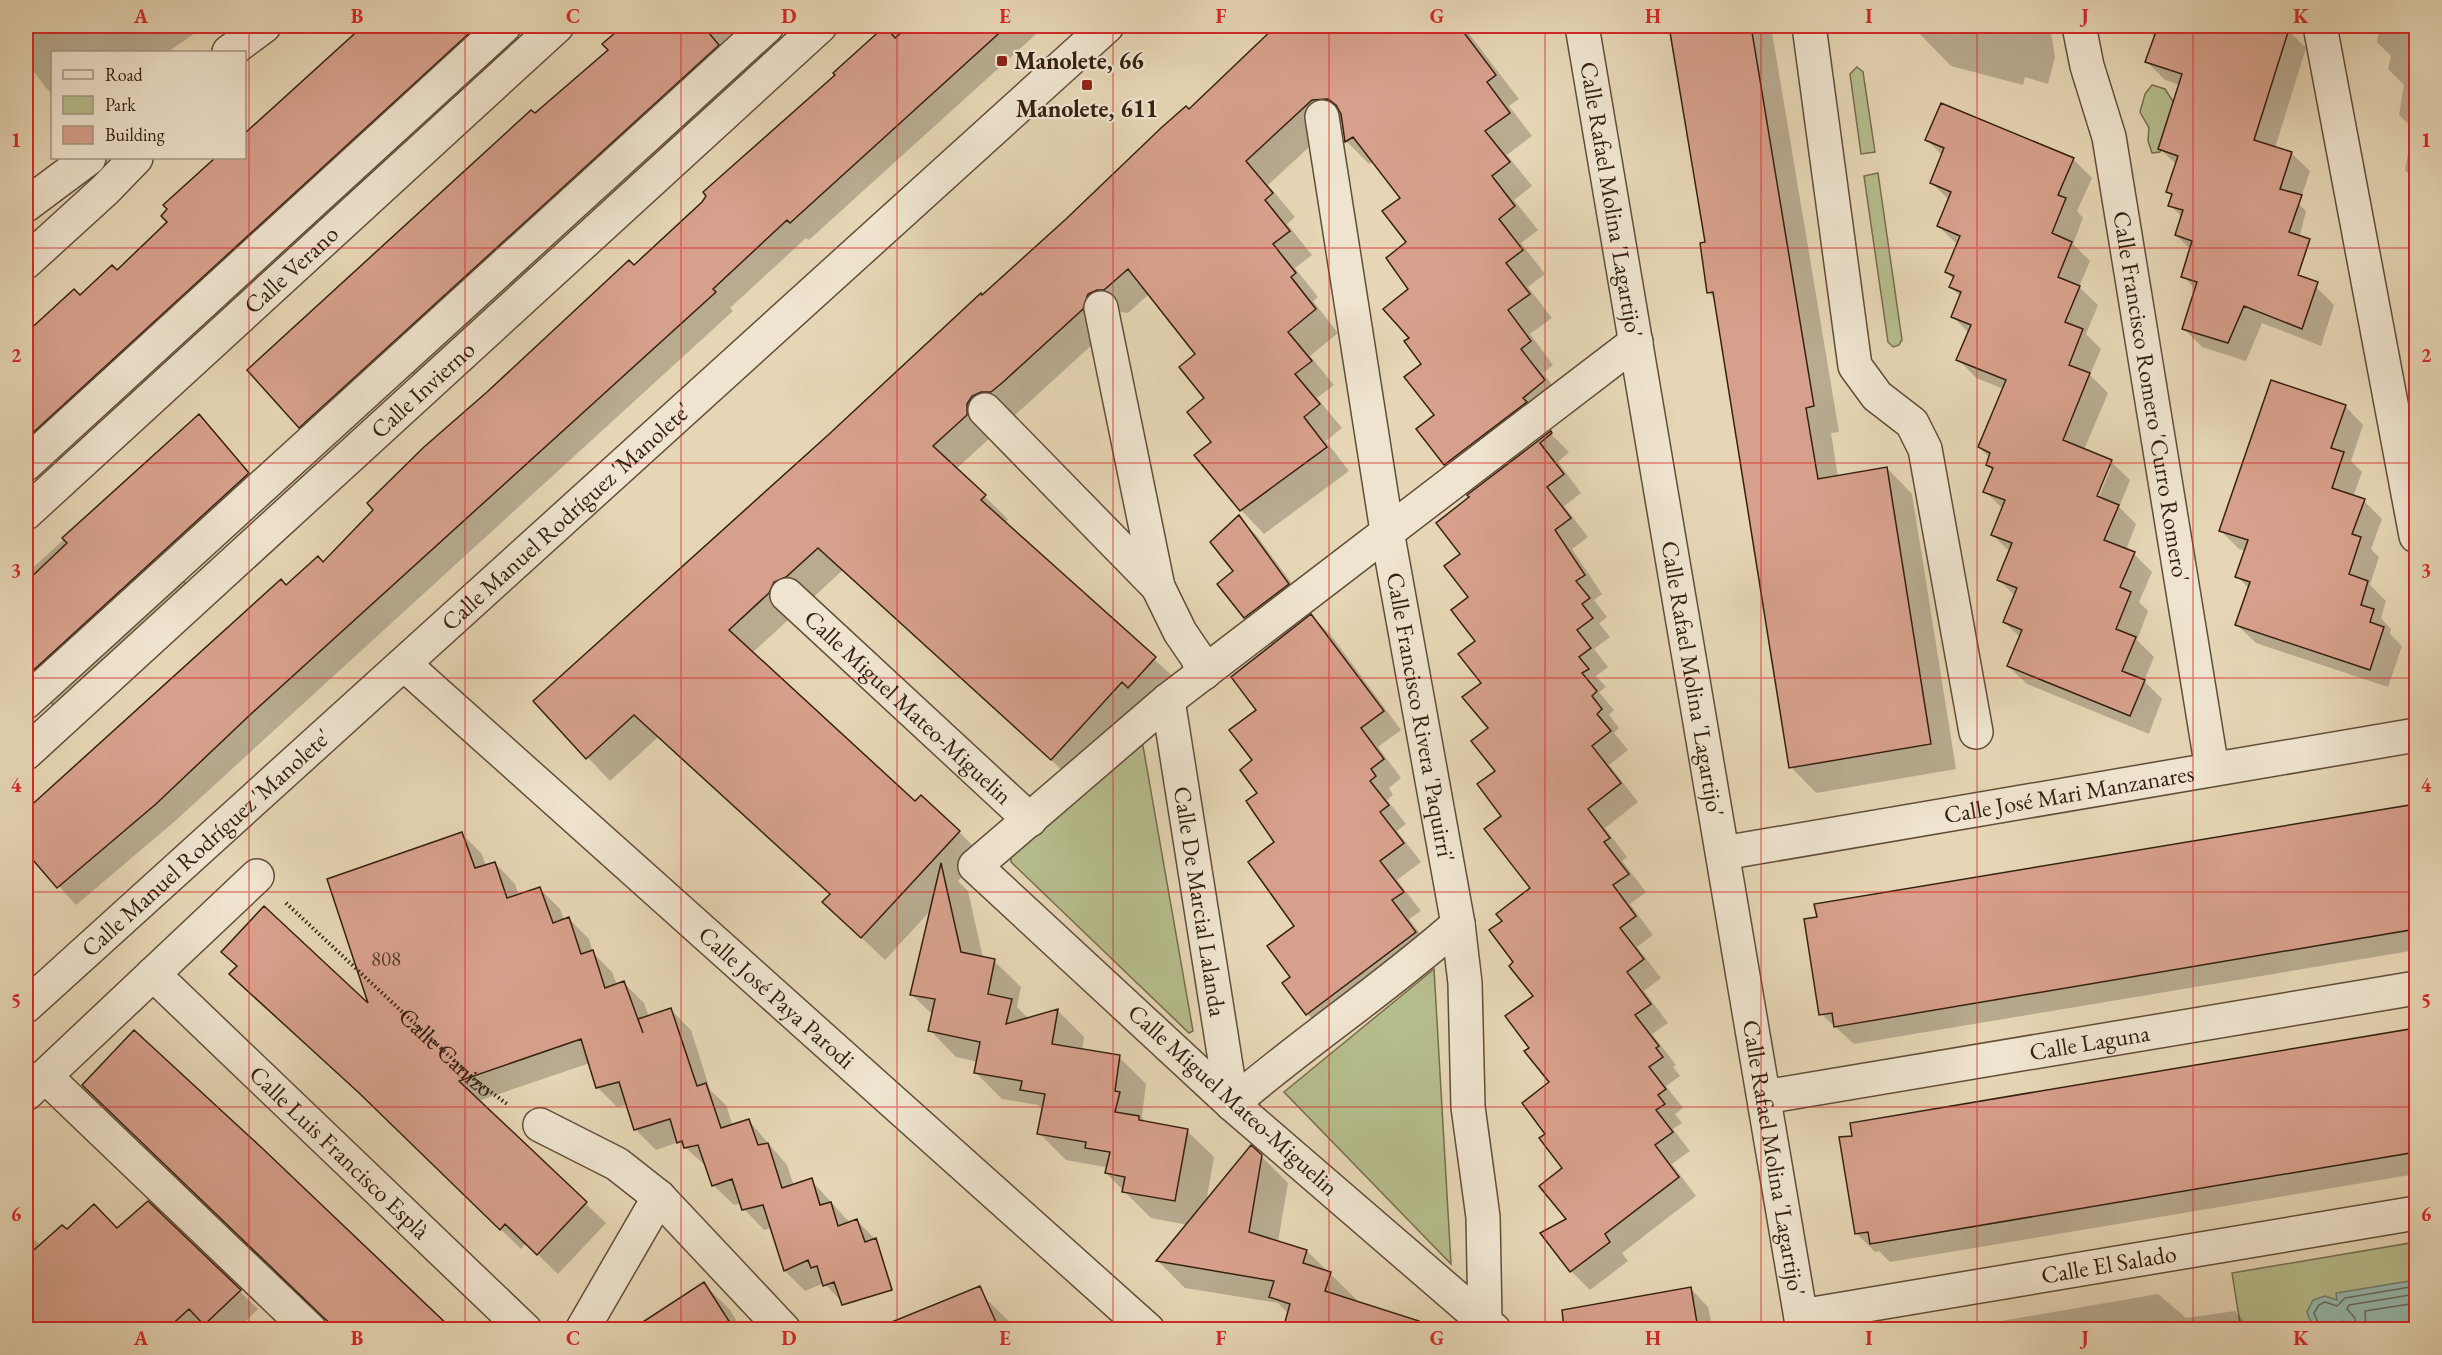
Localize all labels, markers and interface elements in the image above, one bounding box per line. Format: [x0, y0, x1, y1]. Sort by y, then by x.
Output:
text: A [133, 3, 149, 29]
text: B [351, 3, 363, 29]
text: C [566, 3, 580, 29]
text: D [781, 3, 797, 29]
text: E [999, 3, 1011, 29]
text: F [1216, 3, 1227, 29]
text: G [1430, 3, 1444, 29]
text: H [1645, 3, 1661, 29]
text: I [1865, 3, 1873, 29]
text: J [2079, 3, 2089, 29]
text: K [2293, 3, 2309, 29]
place label: Manolete, 66 [1014, 45, 1144, 76]
legend [51, 51, 246, 159]
marker: Manolete, 66 [995, 54, 1009, 68]
street label: Calle Rafael Molina 'Lagartijo' [1573, 59, 1651, 340]
text: Road [105, 63, 144, 86]
marker: Manolete, 611 [1080, 78, 1094, 92]
text: Park [105, 93, 136, 116]
place label: Manolete, 611 [1016, 93, 1158, 124]
text: Building [105, 123, 165, 146]
text: 1 [11, 127, 21, 153]
text: 1 [2421, 127, 2431, 153]
street label: Calle Francisco Romero 'Curro Romero' [2106, 209, 2197, 584]
street label: Calle Verano [237, 218, 345, 320]
street label: Calle Invierno [364, 334, 481, 445]
text: 2 [11, 342, 22, 368]
text: 2 [2421, 342, 2432, 368]
street label: Calle Manuel Rodríguez 'Manolete' [434, 395, 697, 637]
street label: Calle Rafael Molina 'Lagartijo' [1655, 538, 1732, 819]
text: 3 [11, 557, 21, 583]
text: 3 [2421, 557, 2431, 583]
street label: Calle Francisco Rivera 'Paquirri' [1380, 570, 1462, 864]
street label: Calle Miguel Mateo-Miguelin [798, 603, 1019, 811]
street label: Calle Manuel Rodríguez 'Manolete' [74, 721, 337, 964]
street label: Calle José Mari Manzanares [1941, 757, 2196, 830]
text: 4 [11, 772, 22, 798]
text: 4 [2421, 772, 2432, 798]
street label: Calle De Marcial Lalanda [1167, 784, 1234, 1019]
street label: Calle José Paya Parodi [692, 919, 862, 1075]
house number: 808 [371, 945, 401, 972]
text: 5 [11, 987, 21, 1013]
text: 5 [2421, 987, 2431, 1013]
street label: Calle Miguel Mateo-Miguelin [1122, 997, 1345, 1203]
street label: Calle Canizo [392, 1001, 500, 1104]
street label: Calle Laguna [2027, 1017, 2152, 1067]
street label: Calle Rafael Molina 'Lagartijo' [1736, 1018, 1813, 1298]
street label: Calle Luis Francisco Esplà [243, 1058, 437, 1246]
text: 6 [11, 1201, 22, 1227]
text: 6 [2421, 1201, 2432, 1227]
street label: Calle El Salado [2039, 1237, 2179, 1291]
text: A [133, 1325, 149, 1351]
text: B [351, 1325, 363, 1351]
text: C [566, 1325, 580, 1351]
text: D [781, 1325, 797, 1351]
text: E [999, 1325, 1011, 1351]
text: F [1216, 1325, 1227, 1351]
text: G [1430, 1325, 1444, 1351]
text: H [1645, 1325, 1661, 1351]
text: I [1865, 1325, 1873, 1351]
text: J [2079, 1325, 2089, 1351]
text: K [2293, 1325, 2309, 1351]

